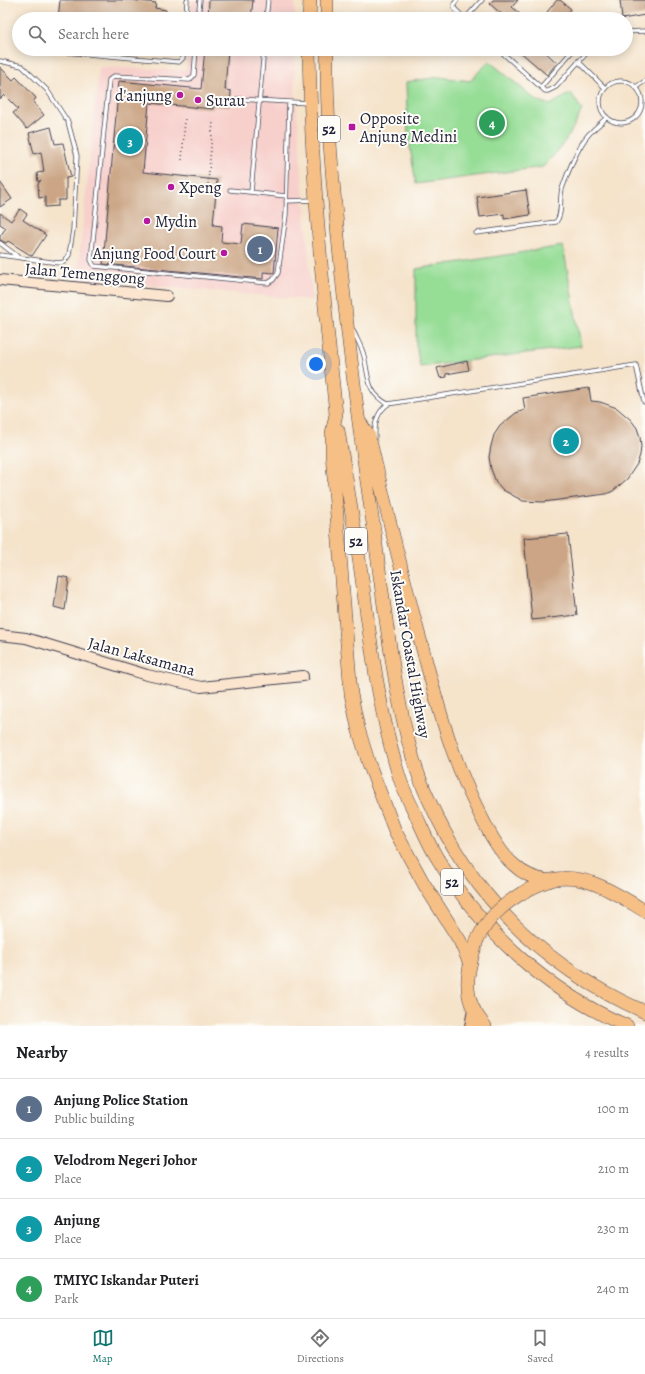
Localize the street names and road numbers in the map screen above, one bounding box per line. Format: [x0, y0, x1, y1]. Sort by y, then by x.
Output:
road number: 52 [318, 116, 340, 142]
street label: Jalan Temenggong [24, 258, 146, 290]
road number: 52 [345, 528, 367, 554]
street label: Iskandar Coastal Highway [384, 568, 436, 741]
street label: Jalan Laksamana [86, 632, 198, 682]
road number: 52 [441, 869, 463, 895]

